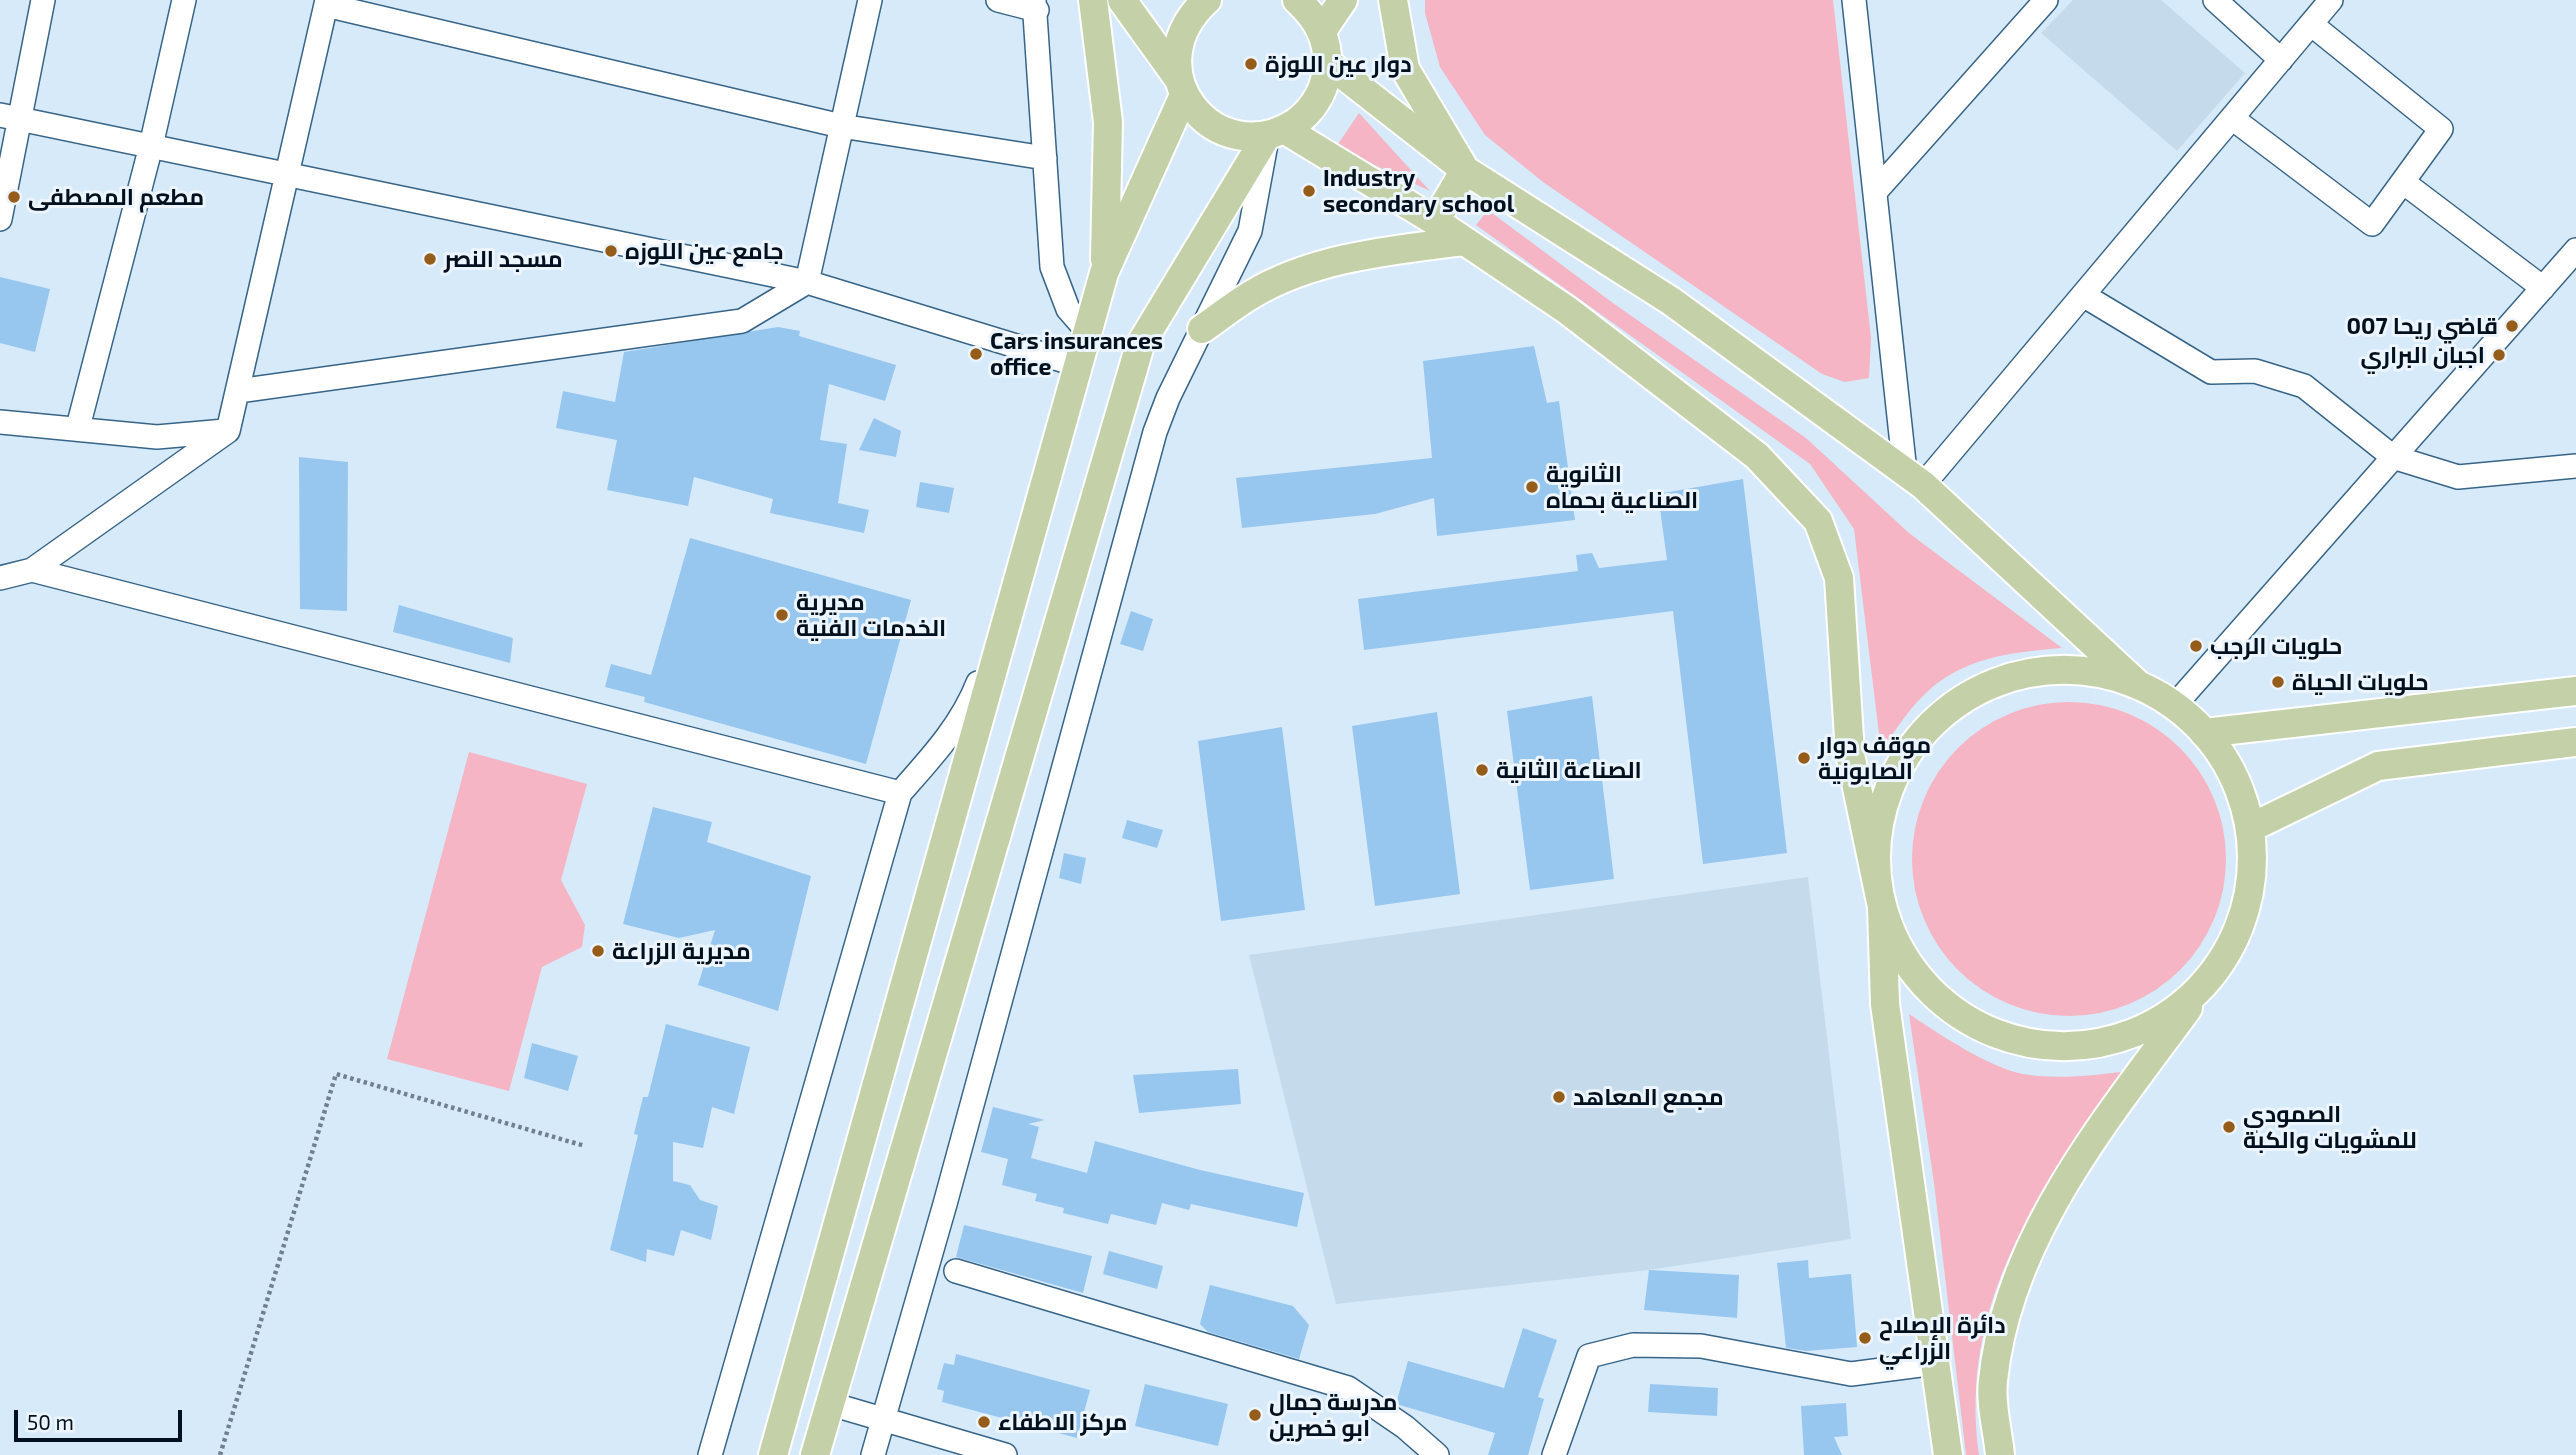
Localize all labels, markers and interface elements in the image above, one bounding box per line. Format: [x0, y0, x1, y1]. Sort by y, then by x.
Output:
place label: دوار عين اللوزة [1265, 50, 1412, 78]
marker: دوار عين اللوزة [1243, 56, 1259, 72]
place label: Industry secondary school [1323, 164, 1514, 218]
place label: مطعم المصطفى [28, 183, 204, 211]
marker: Industry secondary school [1301, 183, 1317, 199]
marker: مطعم المصطفى [6, 189, 22, 205]
place label: جامع عين اللوزه [625, 237, 784, 265]
marker: جامع عين اللوزه [603, 243, 619, 259]
place label: مسجد النصر [444, 245, 563, 273]
marker: مسجد النصر [422, 251, 438, 267]
place label: قاضي ريحا 007 [2347, 312, 2498, 340]
marker: قاضي ريحا 007 [2504, 318, 2520, 334]
place label: Cars insurances office [990, 327, 1163, 381]
place label: اجبان البراري [2361, 341, 2485, 369]
marker: Cars insurances office [968, 346, 984, 362]
marker: اجبان البراري [2491, 347, 2507, 363]
place label: الثانوية الصناعية بحماه [1546, 460, 1698, 514]
marker: الثانوية الصناعية بحماه [1524, 479, 1540, 495]
place label: مديرية الخدمات الفنية [796, 588, 946, 642]
marker: مديرية الخدمات الفنية [774, 607, 790, 623]
place label: حلويات الرجب [2210, 632, 2342, 660]
marker: حلويات الرجب [2188, 638, 2204, 654]
place label: حلويات الحياة [2292, 668, 2429, 696]
marker: حلويات الحياة [2270, 674, 2286, 690]
place label: موقف دوار الصابونية [1818, 731, 1931, 785]
marker: موقف دوار الصابونية [1796, 750, 1812, 766]
place label: الصناعة الثانية [1496, 756, 1642, 784]
marker: الصناعة الثانية [1474, 762, 1490, 778]
place label: مديرية الزراعة [612, 937, 751, 965]
marker: مديرية الزراعة [590, 943, 606, 959]
place label: مجمع المعاهد [1573, 1083, 1724, 1111]
marker: مجمع المعاهد [1551, 1089, 1567, 1105]
place label: الصمودي للمشويات والكبة [2243, 1100, 2417, 1154]
marker: الصمودي للمشويات والكبة [2221, 1119, 2237, 1135]
place label: دائرة الإصلاح الزراعي [1879, 1311, 2006, 1365]
marker: دائرة الإصلاح الزراعي [1857, 1330, 1873, 1346]
place label: مدرسة جمال ابو خصرين [1269, 1388, 1398, 1442]
scale bar [18, 1396, 186, 1440]
marker: مدرسة جمال ابو خصرين [1247, 1407, 1263, 1423]
place label: مركز الاطفاء [998, 1408, 1128, 1436]
text: 50 m [27, 1409, 74, 1434]
marker: مركز الاطفاء [976, 1414, 992, 1430]

